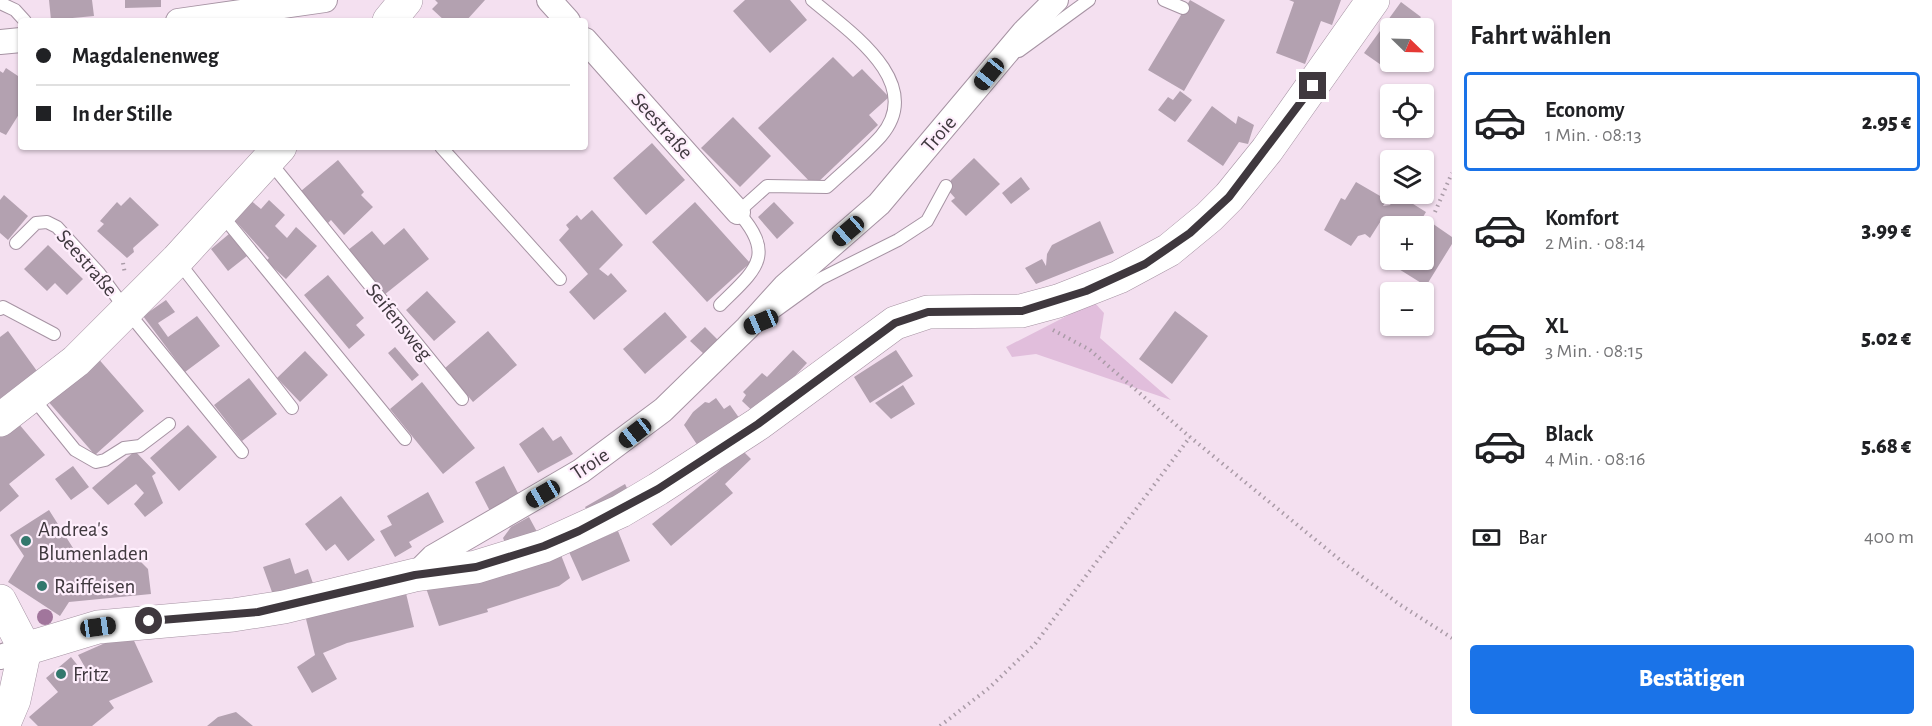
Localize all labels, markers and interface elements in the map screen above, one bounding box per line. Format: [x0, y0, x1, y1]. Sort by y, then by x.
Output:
north arrow [1380, 18, 1434, 72]
map controls [1380, 18, 1434, 336]
text: Fahrt wählen [1470, 22, 1612, 49]
text: Magdalenenweg [72, 45, 219, 67]
car [971, 54, 1007, 94]
route end [1299, 72, 1326, 99]
button: locate [1380, 84, 1434, 138]
street label: Seestraße [627, 89, 697, 163]
icon: car [1473, 95, 1527, 149]
text: Economy [1545, 99, 1625, 121]
text: In der Stille [72, 103, 172, 125]
text: 2.95 € [1862, 111, 1911, 133]
street label: Troie [918, 112, 960, 156]
text: 1 Min. · 08:13 [1545, 125, 1642, 145]
button: layers [1380, 150, 1434, 204]
icon: car [1473, 203, 1527, 257]
text: Komfort [1545, 207, 1619, 229]
car [829, 212, 867, 250]
button: + [1380, 216, 1434, 270]
text: 3.99 € [1861, 219, 1911, 241]
street label: Seestraße [53, 226, 121, 300]
text: 2 Min. · 08:14 [1545, 233, 1645, 253]
street label: Seifensweg [362, 280, 437, 365]
button: − [1380, 282, 1434, 336]
car [741, 307, 781, 337]
icon: car [1473, 311, 1527, 365]
text: XL [1545, 315, 1568, 337]
text: 5.02 € [1861, 327, 1911, 349]
text: 3 Min. · 08:15 [1545, 341, 1643, 361]
car [615, 415, 655, 451]
icon: car [1473, 419, 1527, 473]
text: Black [1545, 423, 1593, 445]
text: 5.68 € [1861, 435, 1911, 457]
street label: Troie [567, 444, 613, 484]
text: 4 Min. · 08:16 [1545, 449, 1646, 469]
car [523, 477, 563, 511]
place label: Andrea's Blumenladen [38, 519, 149, 564]
icon: cash [1470, 521, 1503, 554]
text: Bar [1518, 526, 1547, 548]
text: 400 m [1864, 527, 1914, 547]
marker: Andrea's Blumenladen [19, 534, 33, 548]
place label: Raiffeisen [54, 576, 135, 597]
marker: Raiffeisen [35, 579, 49, 593]
route start [135, 607, 162, 634]
car [79, 616, 117, 638]
button: Bestätigen [1470, 645, 1914, 714]
place label: Fritz [73, 664, 109, 685]
marker: Fritz [54, 667, 68, 681]

